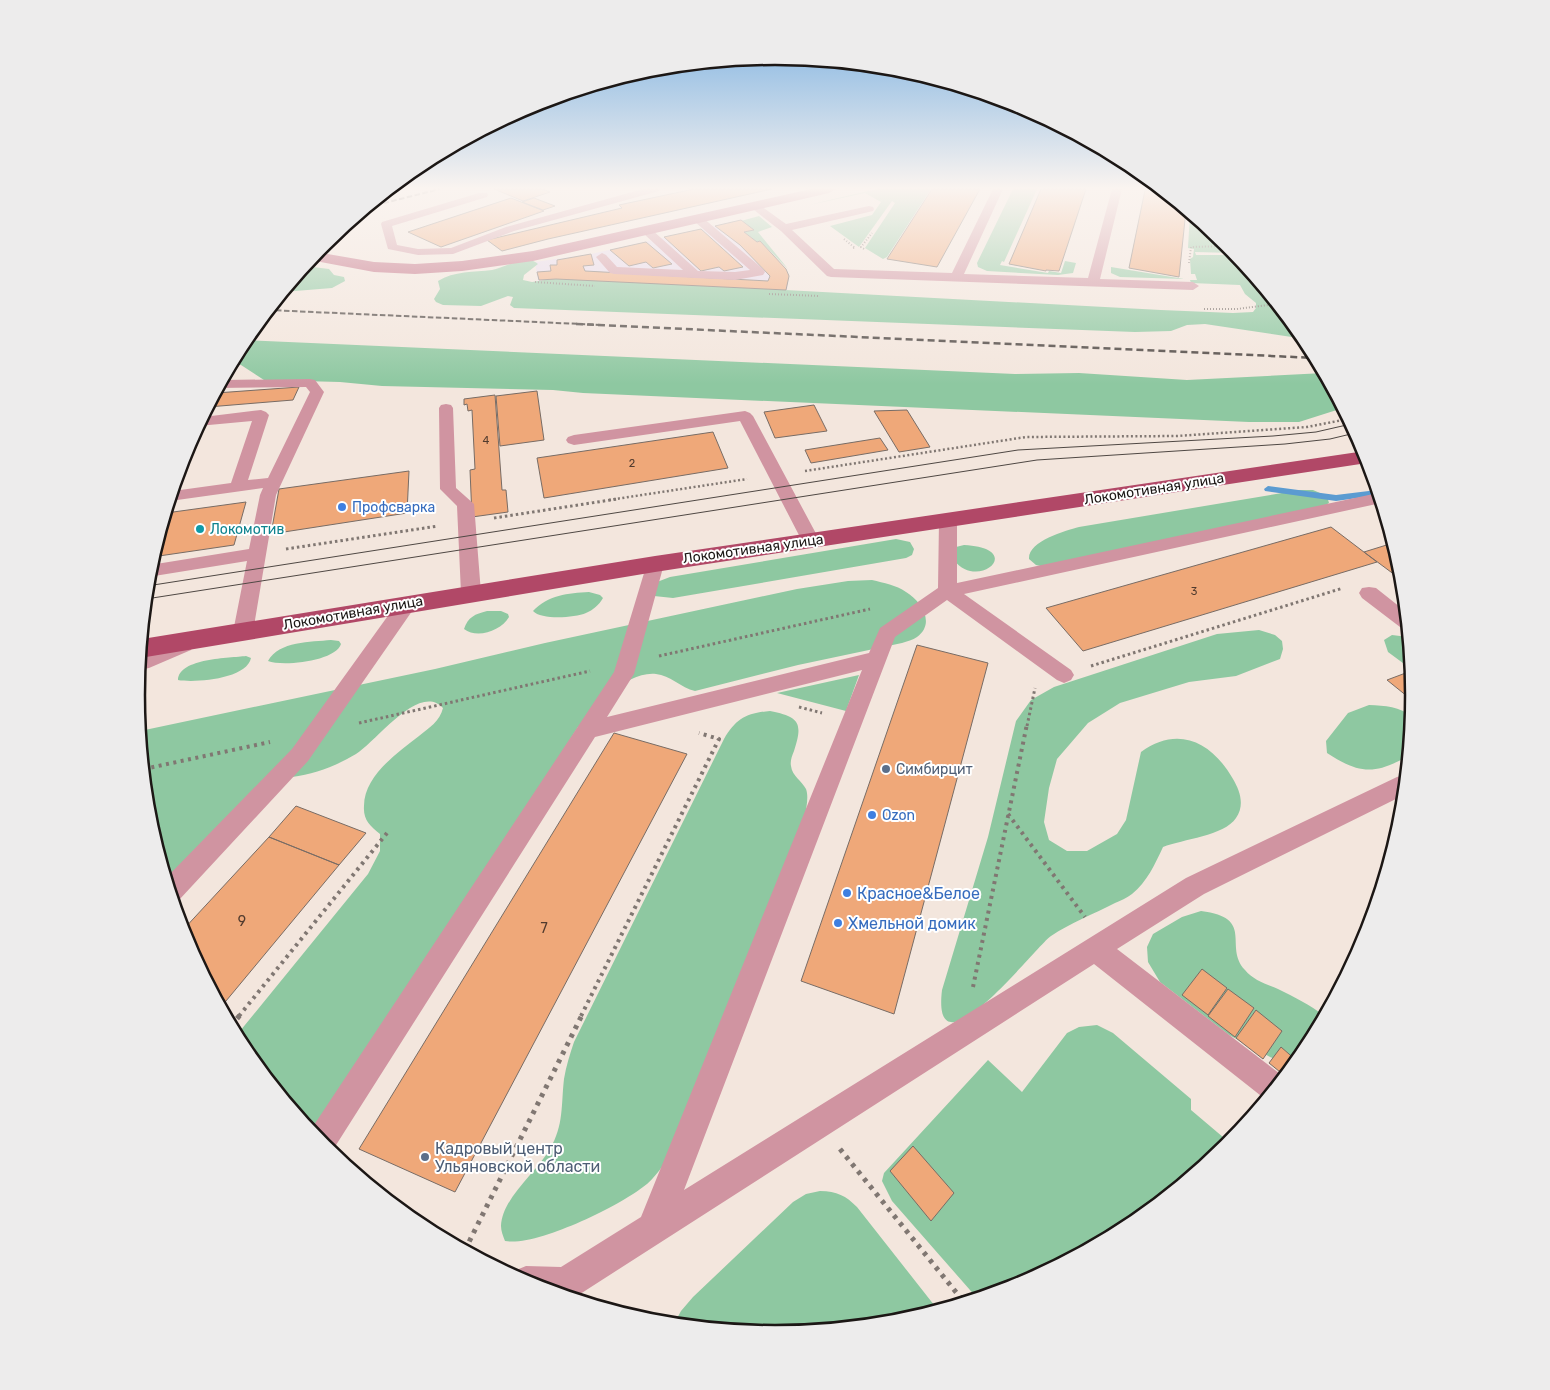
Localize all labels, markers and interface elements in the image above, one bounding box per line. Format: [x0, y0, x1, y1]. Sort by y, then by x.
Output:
house number: 4 [483, 434, 490, 447]
house number: 2 [629, 457, 635, 470]
street label: Локомотивная улица [1083, 470, 1225, 508]
place label: Профсварка [352, 499, 435, 516]
marker: Профсварка [336, 501, 348, 513]
place label: Локомотив [210, 521, 284, 538]
marker: Локомотив [194, 523, 206, 535]
street label: Локомотивная улица [682, 531, 824, 567]
house number: 3 [1191, 585, 1198, 598]
street label: Локомотивная улица [282, 592, 424, 634]
place label: Симбирцит [896, 761, 973, 778]
marker: Симбирцит [880, 763, 892, 775]
place label: Ozon [882, 807, 915, 824]
marker: Ozon [866, 809, 878, 821]
place label: Красное&Белое [857, 884, 980, 903]
marker: Красное&Белое [841, 887, 853, 899]
house number: 9 [238, 913, 246, 930]
place label: Хмельной домик [848, 914, 976, 933]
marker: Хмельной домик [832, 917, 844, 929]
house number: 7 [540, 920, 548, 937]
place label: Кадровый центр Ульяновской области [435, 1139, 600, 1176]
marker: Кадровый центр Ульяновской области [419, 1151, 431, 1163]

